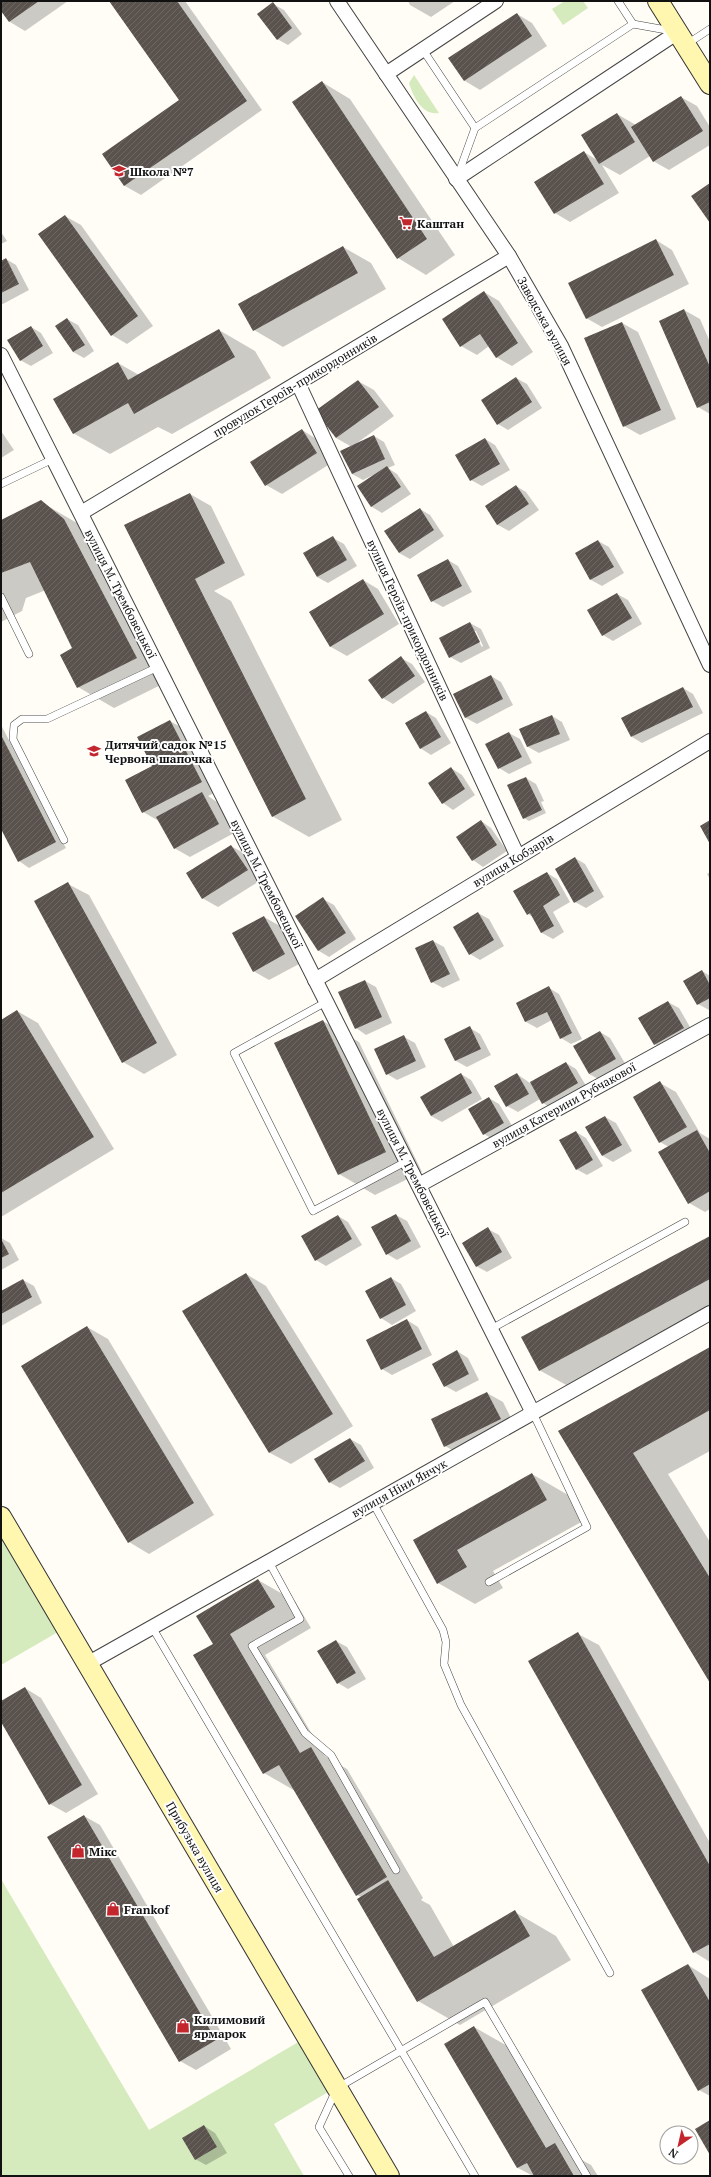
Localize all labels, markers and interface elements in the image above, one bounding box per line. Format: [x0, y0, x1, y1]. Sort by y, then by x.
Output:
school or university icon: Школа №7 [111, 163, 127, 179]
place label: Школа №7 [130, 164, 194, 179]
supermarket icon: Каштан [398, 215, 414, 231]
place label: Каштан [417, 216, 464, 231]
street label: Заводська вулиця [514, 274, 576, 368]
street label: провулок Героїв-прикордонників [210, 330, 380, 440]
street label: вулиця М. Трембовецької [82, 527, 160, 661]
street label: вулиця Героїв-прикордонників [364, 537, 452, 703]
place label: Дитячий садок №15 Червона шапочка [105, 737, 226, 766]
school or university icon: Дитячий садок №15 Червона шапочка [86, 743, 102, 759]
street label: вулиця М. Трембовецької [228, 817, 306, 951]
street label: вулиця Кобзарів [470, 830, 556, 890]
street label: вулиця Катерини Рубчакової [489, 1059, 639, 1151]
street label: вулиця М. Трембовецької [374, 1106, 452, 1240]
street label: вулиця Ніни Янчук [349, 1455, 450, 1520]
street label: Прибузька вулиця [163, 1799, 227, 1895]
shop icon: Мікс [70, 1843, 86, 1859]
place label: Мікс [89, 1844, 117, 1859]
shop icon: Frankof [105, 1901, 121, 1917]
place label: Frankof [124, 1902, 170, 1917]
place label: Килимовий ярмарок [194, 2012, 265, 2041]
shop icon: Килимовий ярмарок [175, 2018, 191, 2034]
north arrow [659, 2125, 699, 2165]
text: N [665, 2145, 681, 2161]

